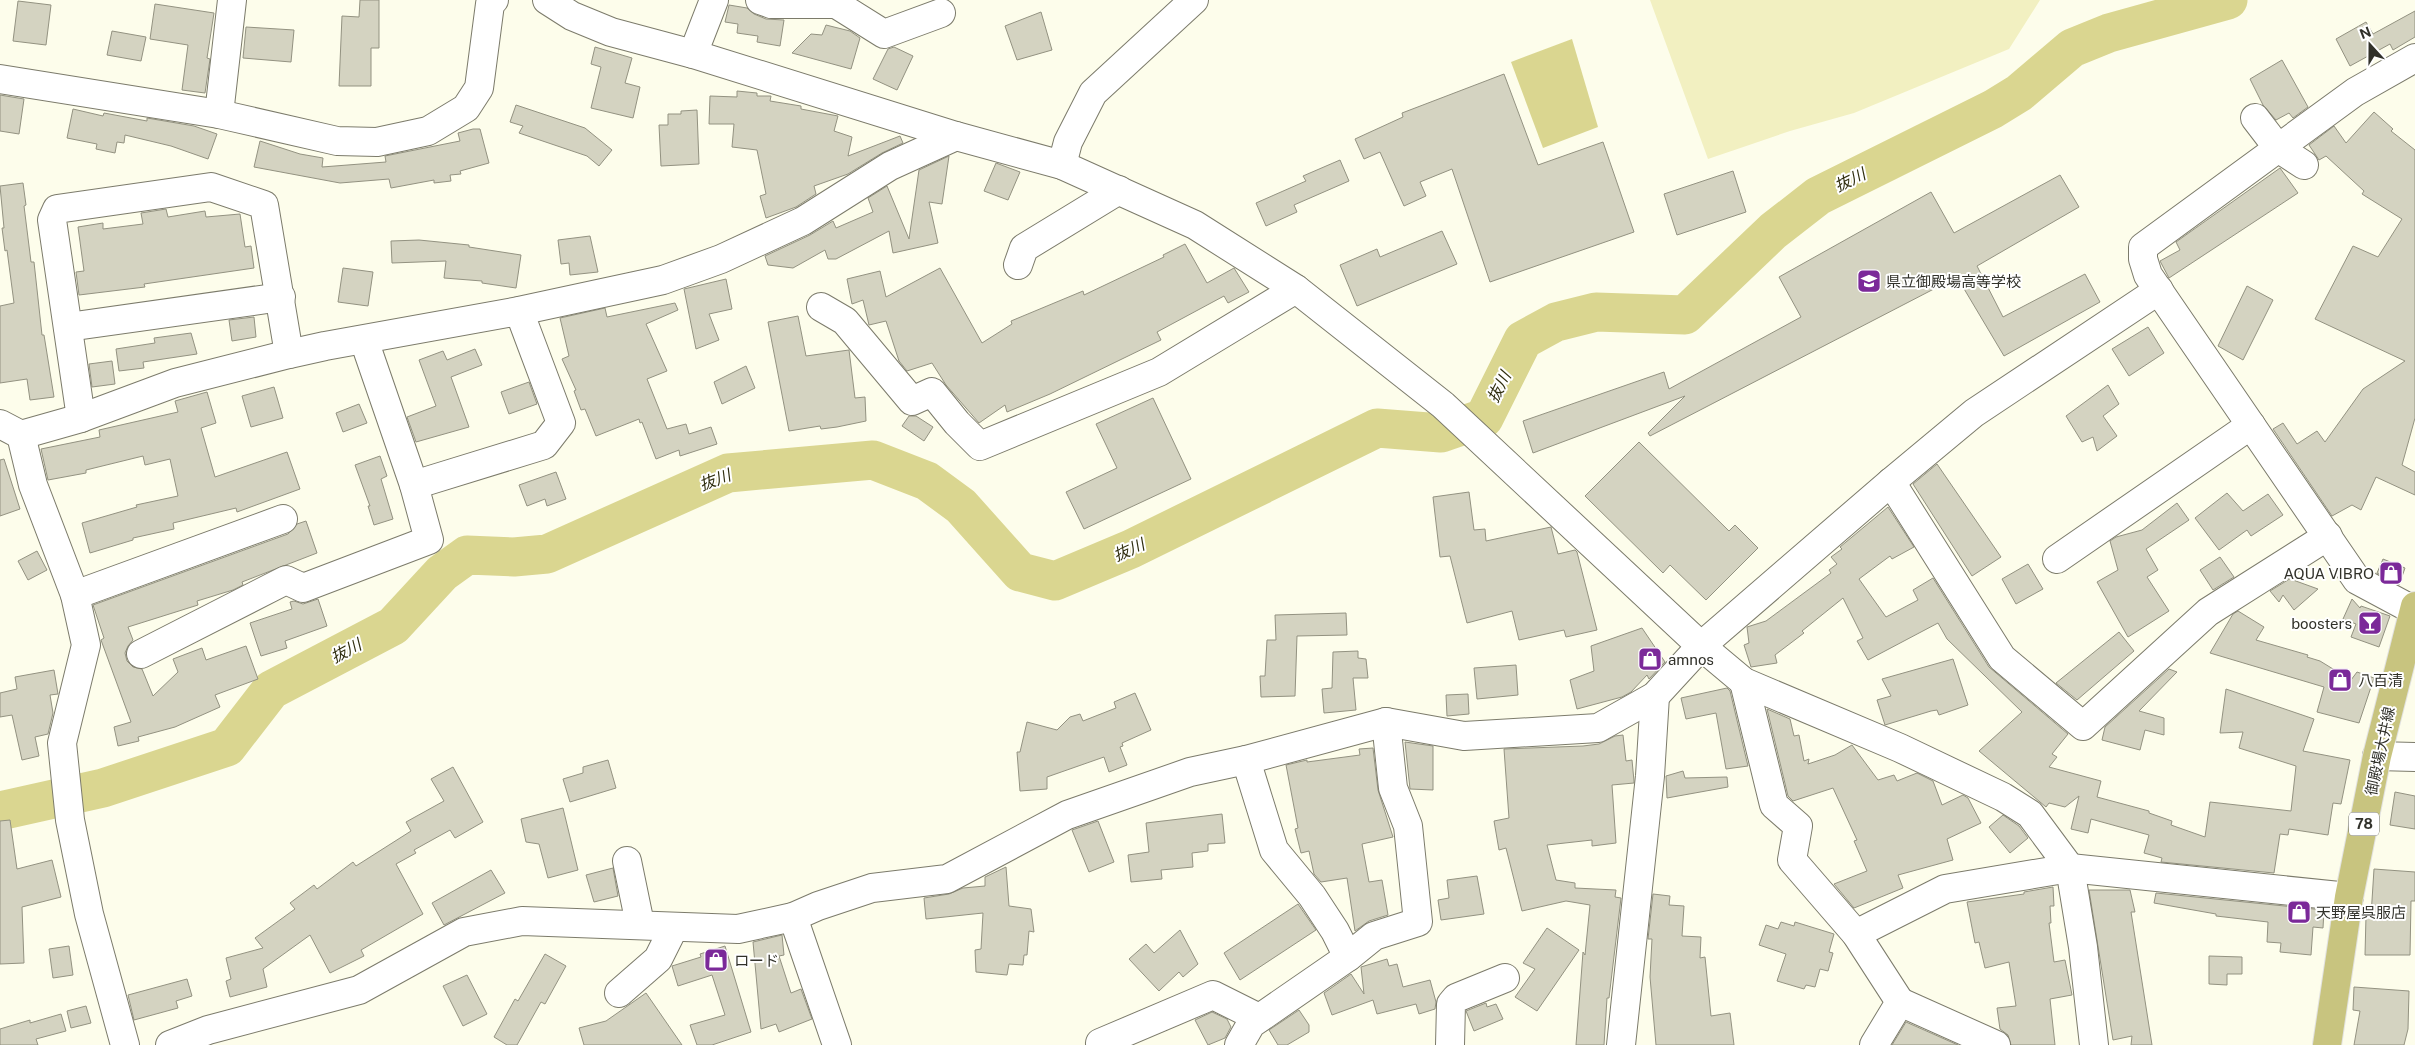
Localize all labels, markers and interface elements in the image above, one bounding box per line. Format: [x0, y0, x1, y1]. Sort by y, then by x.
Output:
north arrow [2345, 20, 2395, 70]
text: N [2357, 23, 2373, 42]
water label: 抜川 [1831, 164, 1870, 196]
school or university icon: 県立御殿場高等学校 [1856, 268, 1882, 294]
place label: 県立御殿場高等学校 [1886, 273, 2021, 290]
water label: 抜川 [1483, 367, 1516, 406]
water label: 抜川 [697, 465, 735, 495]
water label: 抜川 [1111, 534, 1149, 565]
shop icon: AQUA VIBRO [2378, 560, 2404, 586]
place label: AQUA VIBRO [2283, 565, 2374, 582]
bar icon: boosters [2357, 610, 2383, 636]
place label: boosters [2291, 615, 2352, 632]
water label: 抜川 [327, 634, 366, 667]
shop icon: amnos [1637, 646, 1663, 672]
place label: amnos [1668, 651, 1714, 668]
shop icon: 八百清 [2327, 667, 2353, 693]
place label: 八百清 [2358, 672, 2403, 689]
street label: 御殿場大井線 [2362, 705, 2398, 797]
road number: 78 [2349, 812, 2379, 836]
shop icon: 天野屋呉服店 [2286, 899, 2312, 925]
place label: 天野屋呉服店 [2316, 904, 2406, 921]
shop icon: ロード [703, 947, 729, 973]
place label: ロード [734, 952, 779, 969]

